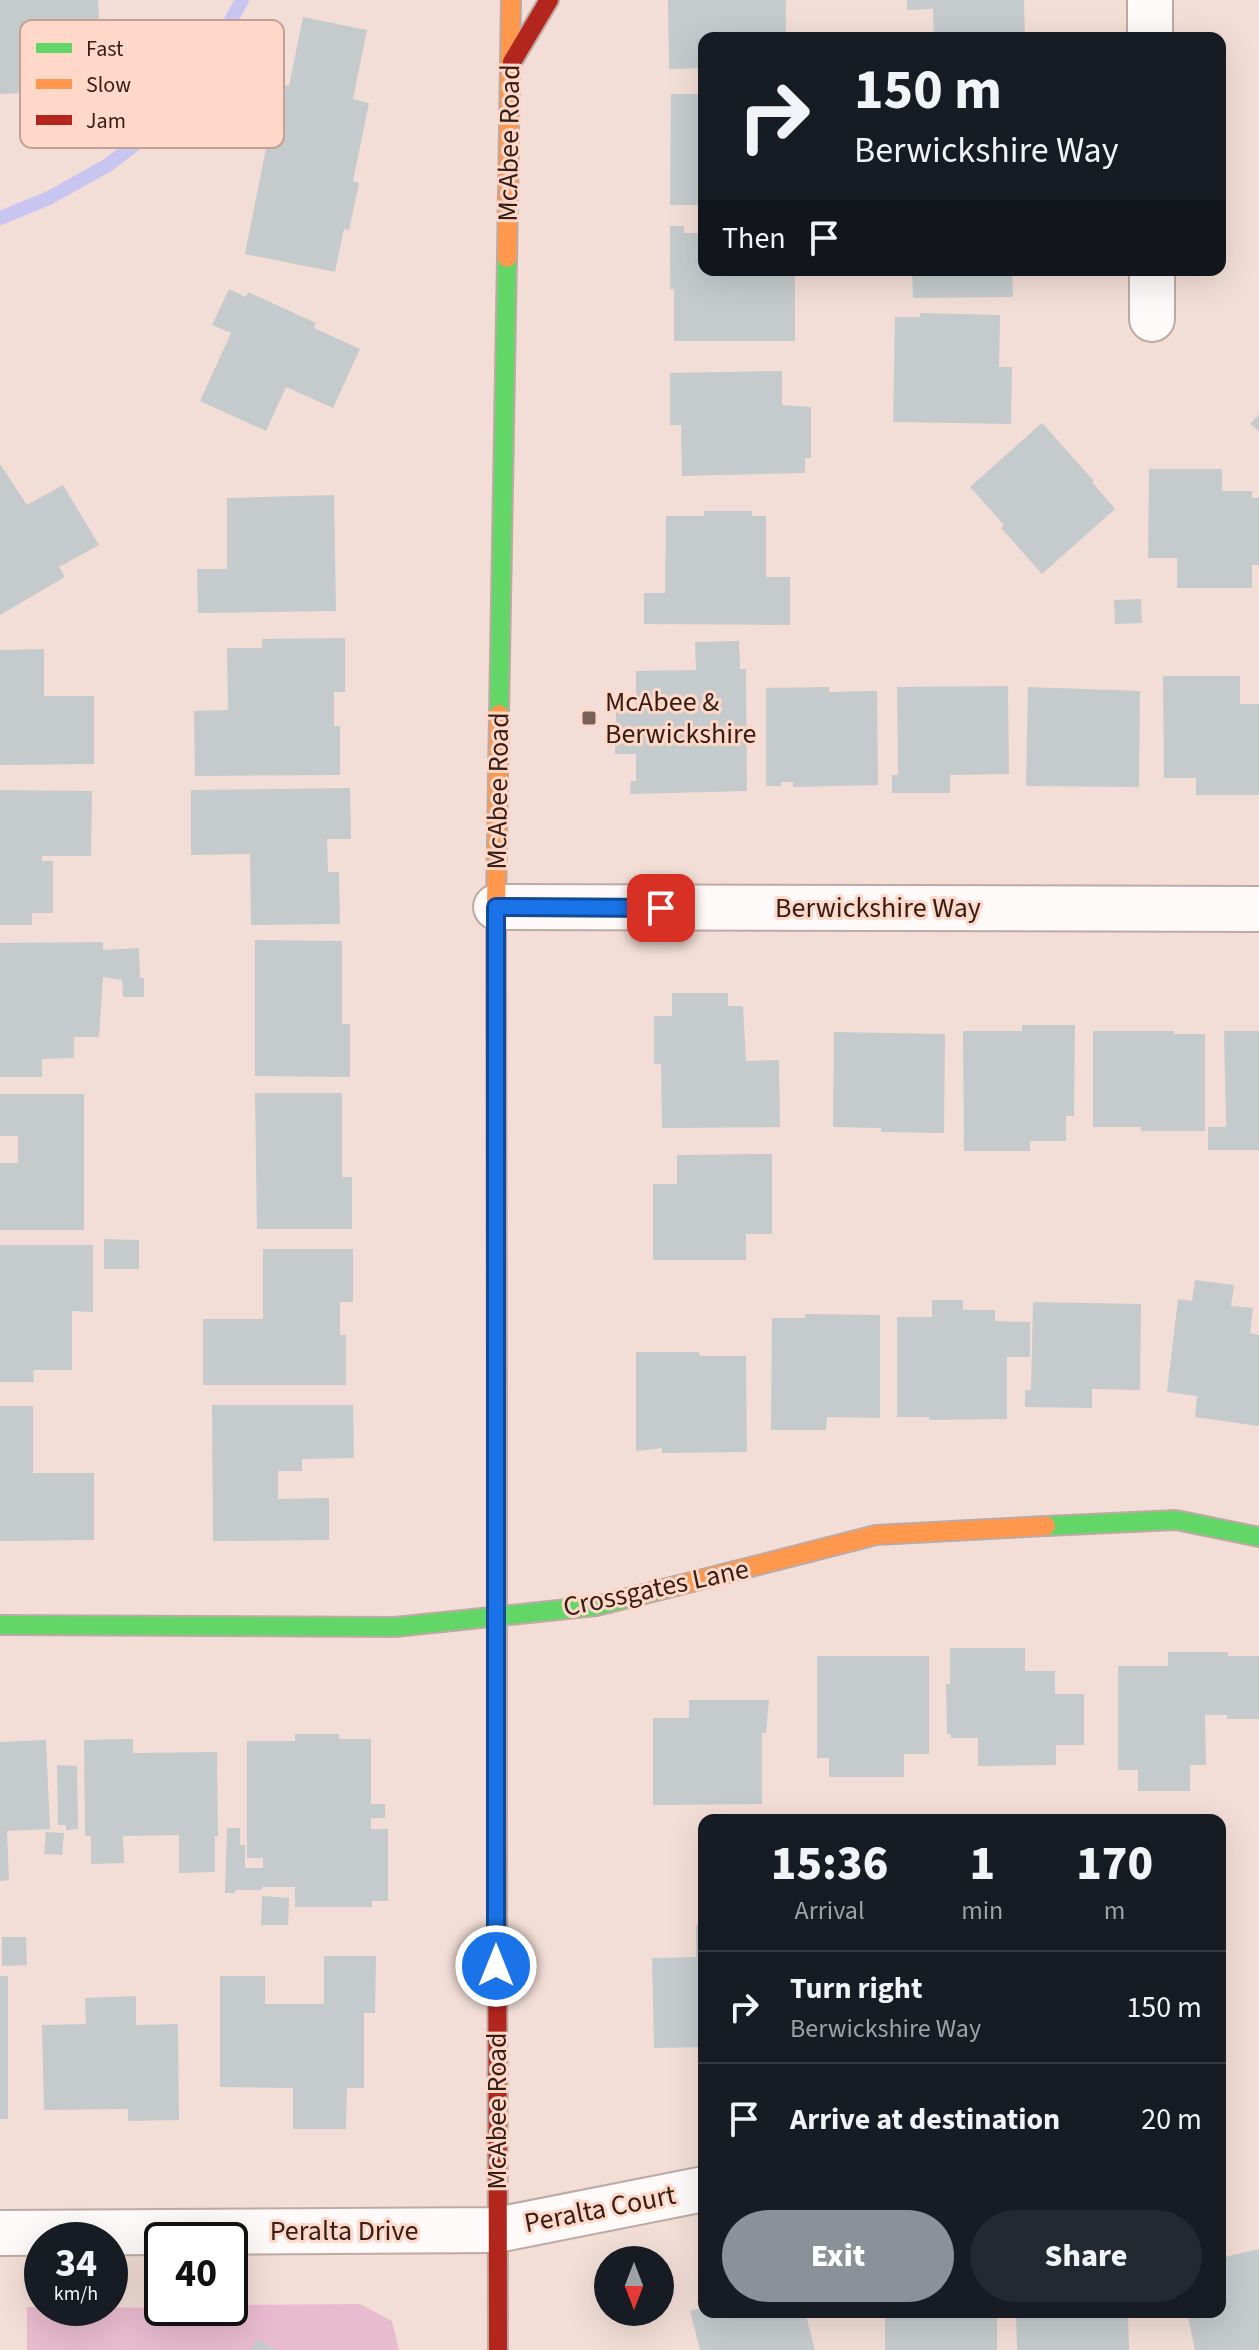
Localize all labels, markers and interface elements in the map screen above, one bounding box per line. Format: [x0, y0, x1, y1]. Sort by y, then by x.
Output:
legend [20, 20, 284, 148]
text: Fast [86, 33, 124, 65]
text: 150 m [854, 51, 1002, 130]
street label: McAbee Road [488, 64, 530, 222]
icon: right [722, 64, 826, 168]
text: Slow [86, 69, 131, 101]
text: Jam [86, 105, 126, 137]
text: Berwickshire Way [854, 125, 1119, 176]
icon: arrive [802, 216, 846, 260]
text: Then [722, 217, 786, 260]
place label: McAbee & Berwickshire [605, 682, 756, 754]
marker: McAbee & Berwickshire [580, 709, 598, 727]
street label: McAbee Road [477, 712, 519, 870]
pin [627, 874, 695, 942]
icon: arrive [639, 886, 683, 930]
street label: Berwickshire Way [775, 888, 981, 928]
street label: Crossgates Lane [560, 1549, 752, 1627]
text: 15:36 [771, 1830, 888, 1898]
text: 1 [969, 1830, 995, 1898]
text: 170 [1076, 1830, 1153, 1898]
text: Arrival [795, 1892, 865, 1929]
text: min [961, 1892, 1003, 1929]
text: m [1104, 1892, 1125, 1929]
position arrow [454, 1924, 538, 2008]
text: Turn right [790, 1967, 922, 2010]
icon: right [722, 1985, 766, 2029]
text: 150 m [1126, 1986, 1202, 2029]
text: Berwickshire Way [790, 2010, 981, 2047]
street label: McAbee Road [477, 2032, 517, 2190]
icon: arrive [722, 2097, 766, 2141]
text: Arrive at destination [790, 2098, 1060, 2141]
text: 20 m [1141, 2098, 1202, 2141]
street label: Peralta Court [521, 2175, 680, 2243]
button: Exit [722, 2210, 954, 2302]
button: Share [970, 2210, 1202, 2302]
street label: Peralta Drive [270, 2211, 418, 2251]
speed limit sign: 40 [144, 2222, 248, 2326]
text: 34 [55, 2235, 97, 2292]
north arrow [594, 2246, 674, 2326]
map controls [594, 2246, 674, 2326]
text: km/h [54, 2280, 98, 2308]

